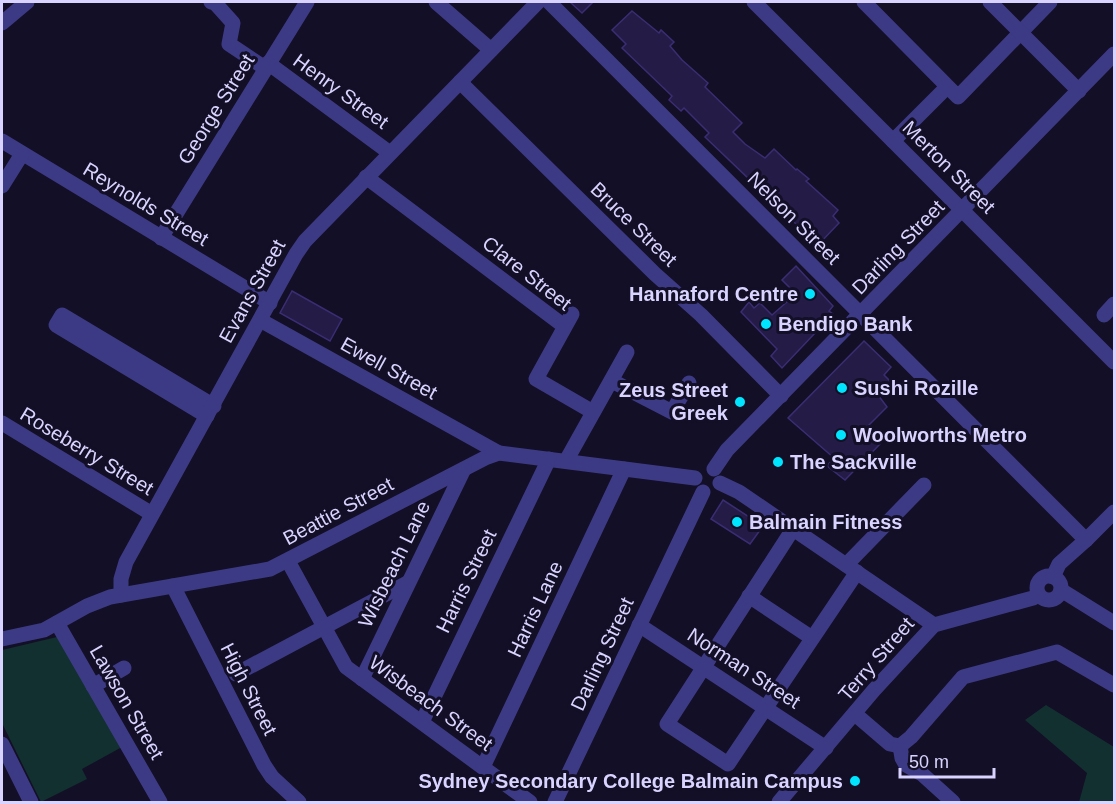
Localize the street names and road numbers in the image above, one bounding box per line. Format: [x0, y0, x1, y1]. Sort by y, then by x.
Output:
street label: Henry Street [289, 49, 393, 133]
street label: George Street [173, 50, 259, 168]
street label: Merton Street [898, 116, 1000, 218]
street label: Reynolds Street [79, 158, 213, 250]
street label: Nelson Street [743, 167, 845, 269]
street label: Bruce Street [586, 177, 682, 271]
street label: Darling Street [848, 195, 949, 299]
street label: Clare Street [478, 231, 576, 315]
street label: Evans Street [215, 235, 290, 346]
street label: Ewell Street [337, 333, 441, 404]
street label: Roseberry Street [17, 403, 158, 500]
street label: Beattie Street [279, 473, 397, 549]
street label: Wisbeach Lane [354, 497, 434, 631]
street label: Harris Street [432, 525, 501, 636]
street label: Harris Lane [503, 557, 567, 661]
street label: Darling Street [566, 594, 638, 714]
street label: Terry Street [834, 612, 918, 705]
street label: Norman Street [683, 623, 805, 713]
street label: High Street [216, 639, 282, 739]
street label: Lawson Street [86, 641, 169, 763]
street label: Wisbeach Street [365, 651, 497, 755]

